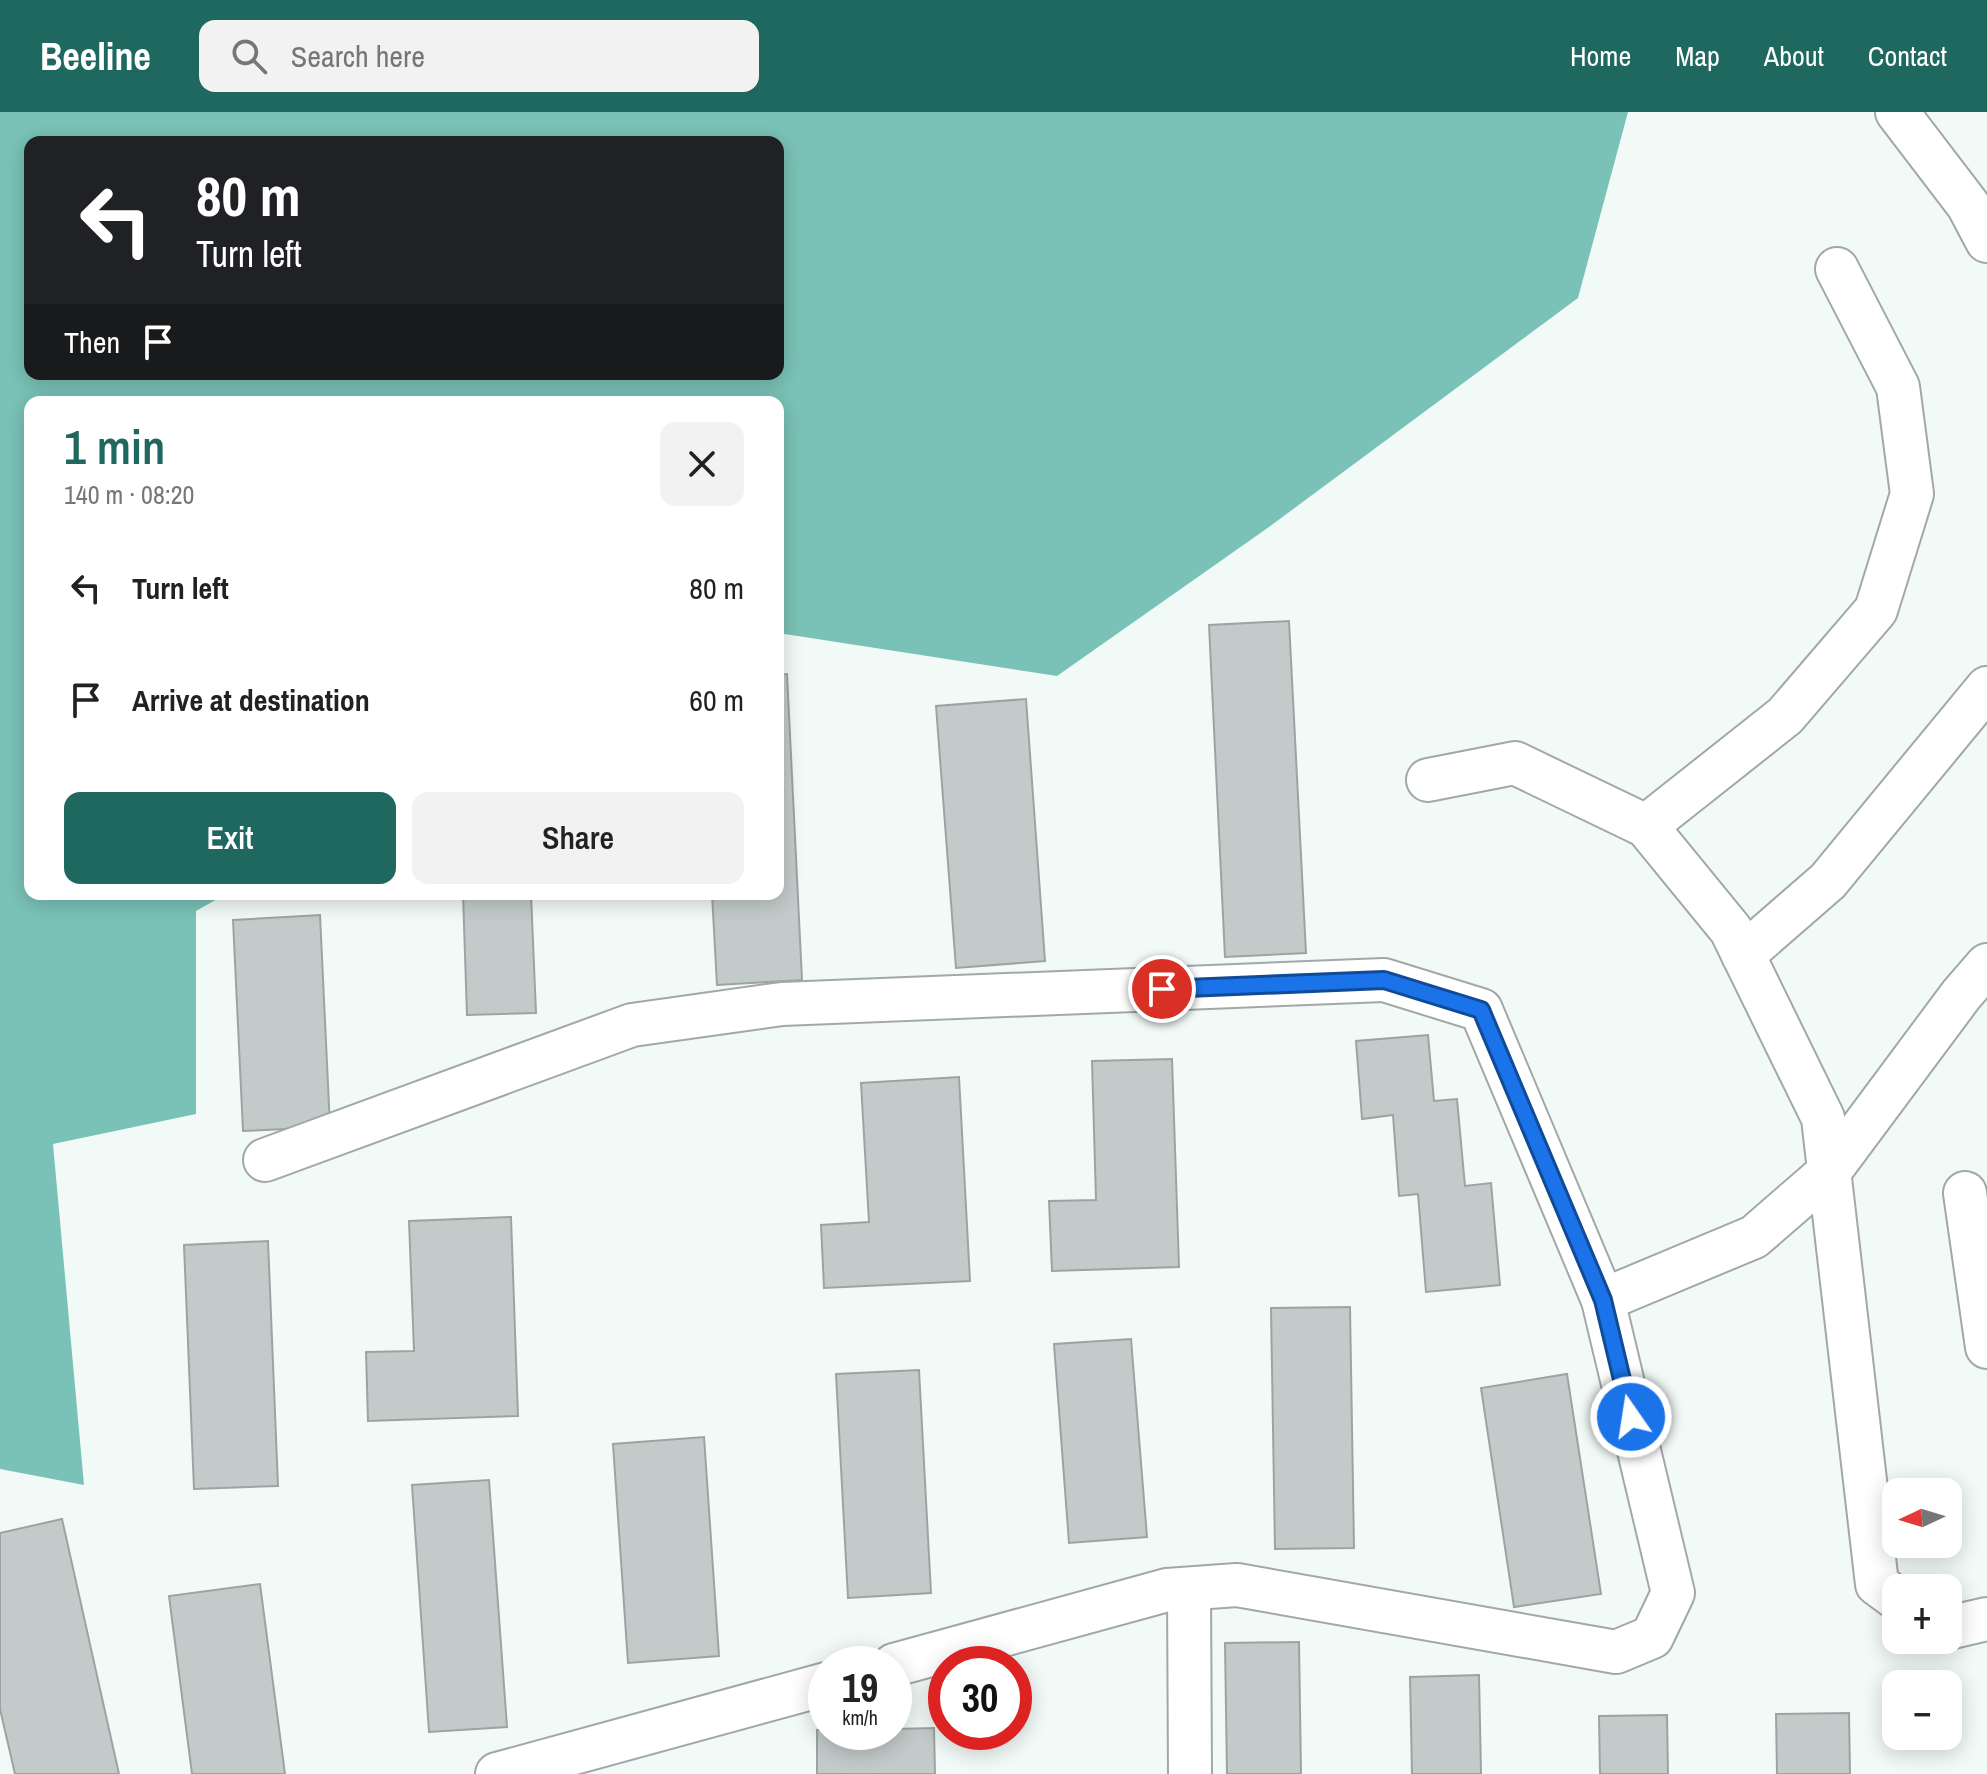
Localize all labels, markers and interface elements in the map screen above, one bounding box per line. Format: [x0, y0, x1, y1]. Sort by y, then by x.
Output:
search box [199, 20, 759, 92]
text: Beeline [40, 31, 151, 82]
icon: search [227, 34, 271, 78]
text: Search here [291, 36, 425, 76]
text: Home [1570, 37, 1631, 75]
text: Map [1675, 37, 1720, 75]
text: About [1764, 37, 1824, 75]
text: Contact [1868, 37, 1947, 75]
text: 80 m [196, 158, 301, 233]
icon: left [64, 168, 168, 272]
text: Turn left [196, 230, 302, 278]
icon: arrive [136, 320, 180, 364]
text: Then [64, 322, 120, 362]
text: 1 min [64, 414, 165, 479]
button: close [660, 422, 744, 506]
text: 140 m · 08:20 [64, 477, 194, 512]
icon: left [64, 566, 108, 610]
text: Turn left [132, 568, 229, 608]
text: 80 m [689, 568, 744, 608]
icon: arrive [64, 678, 108, 722]
text: Arrive at destination [132, 680, 370, 720]
text: 60 m [689, 680, 744, 720]
button: Exit [64, 792, 396, 884]
button: Share [412, 792, 744, 884]
pin [1128, 955, 1196, 1023]
icon: arrive [1140, 967, 1184, 1011]
position arrow [1589, 1375, 1673, 1459]
north arrow [1882, 1478, 1962, 1558]
map controls [1882, 1478, 1962, 1750]
button: + [1882, 1574, 1962, 1654]
speed limit sign: 30 [928, 1646, 1032, 1750]
text: 19 [842, 1661, 878, 1714]
button: − [1882, 1670, 1962, 1750]
text: km/h [842, 1704, 878, 1731]

